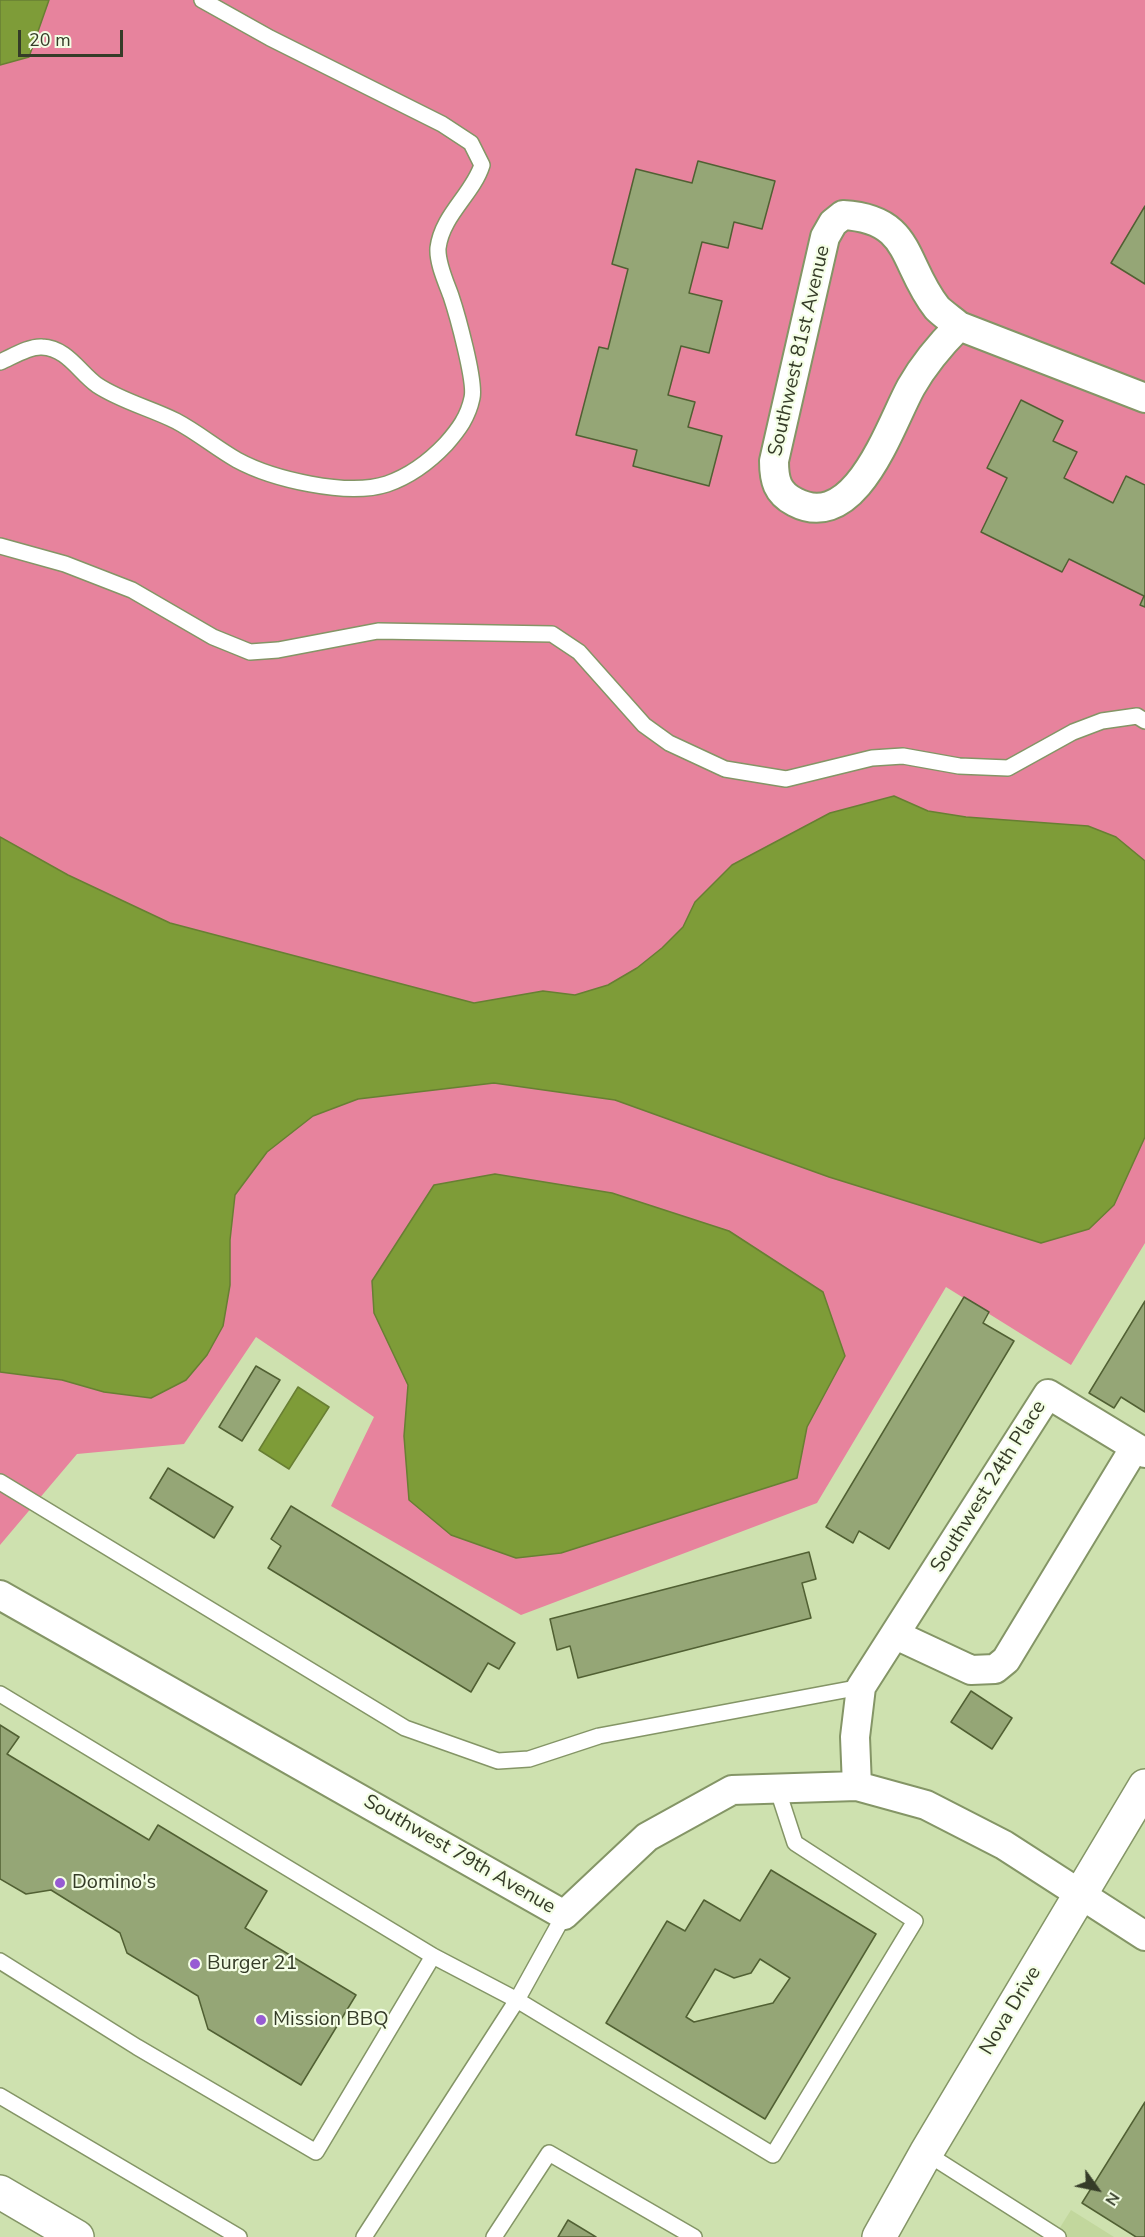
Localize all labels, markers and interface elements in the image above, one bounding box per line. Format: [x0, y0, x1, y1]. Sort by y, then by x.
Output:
scale bar [21, 18, 126, 56]
text: 20 m [29, 28, 71, 52]
street label: Southwest 81st Avenue [764, 243, 836, 459]
street label: Southwest 24th Place [926, 1397, 1052, 1577]
street label: Southwest 79th Avenue [359, 1790, 559, 1920]
place label: Domino's [72, 1871, 156, 1895]
marker: Domino's [53, 1876, 67, 1890]
place label: Burger 21 [207, 1952, 297, 1976]
marker: Burger 21 [188, 1957, 202, 1971]
street label: Nova Drive [975, 1962, 1047, 2060]
place label: Mission BBQ [273, 2008, 389, 2032]
marker: Mission BBQ [254, 2013, 268, 2027]
north arrow [1067, 2159, 1127, 2219]
text: N [1100, 2188, 1125, 2210]

